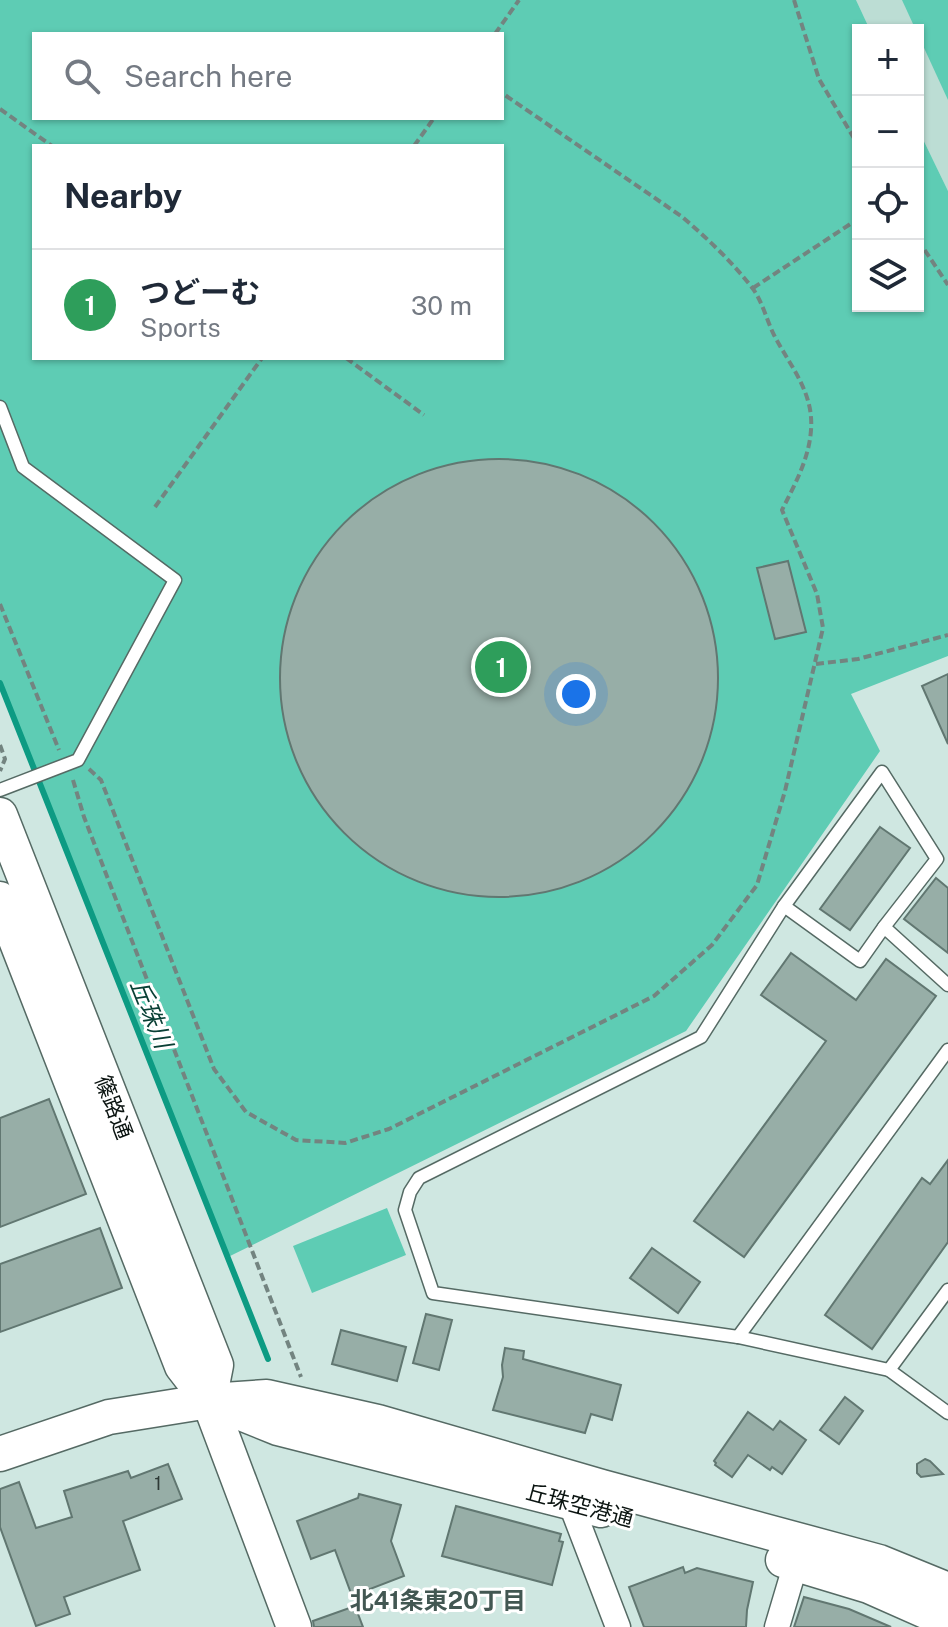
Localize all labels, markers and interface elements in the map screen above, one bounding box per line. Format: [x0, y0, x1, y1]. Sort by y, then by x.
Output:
map controls [852, 24, 924, 312]
button: + [852, 24, 924, 96]
search box [32, 32, 504, 120]
icon: search [60, 54, 104, 98]
text: Search here [124, 58, 292, 94]
button: − [852, 96, 924, 168]
button: locate [852, 168, 924, 240]
text: Nearby [64, 176, 182, 216]
button: layers [852, 240, 924, 312]
text: つどーむ [140, 274, 260, 310]
text: 1 [84, 290, 96, 321]
text: 30 m [411, 290, 472, 321]
text: Sports [140, 312, 221, 343]
pin: 1 [475, 637, 527, 697]
your location [556, 674, 596, 714]
water label: 丘珠川 [125, 975, 180, 1055]
street label: 篠路通 [90, 1072, 138, 1142]
house number: 1 [154, 1473, 162, 1494]
street label: 丘珠空港通 [524, 1478, 636, 1532]
district label: 北41条東20丁目 [350, 1586, 526, 1614]

